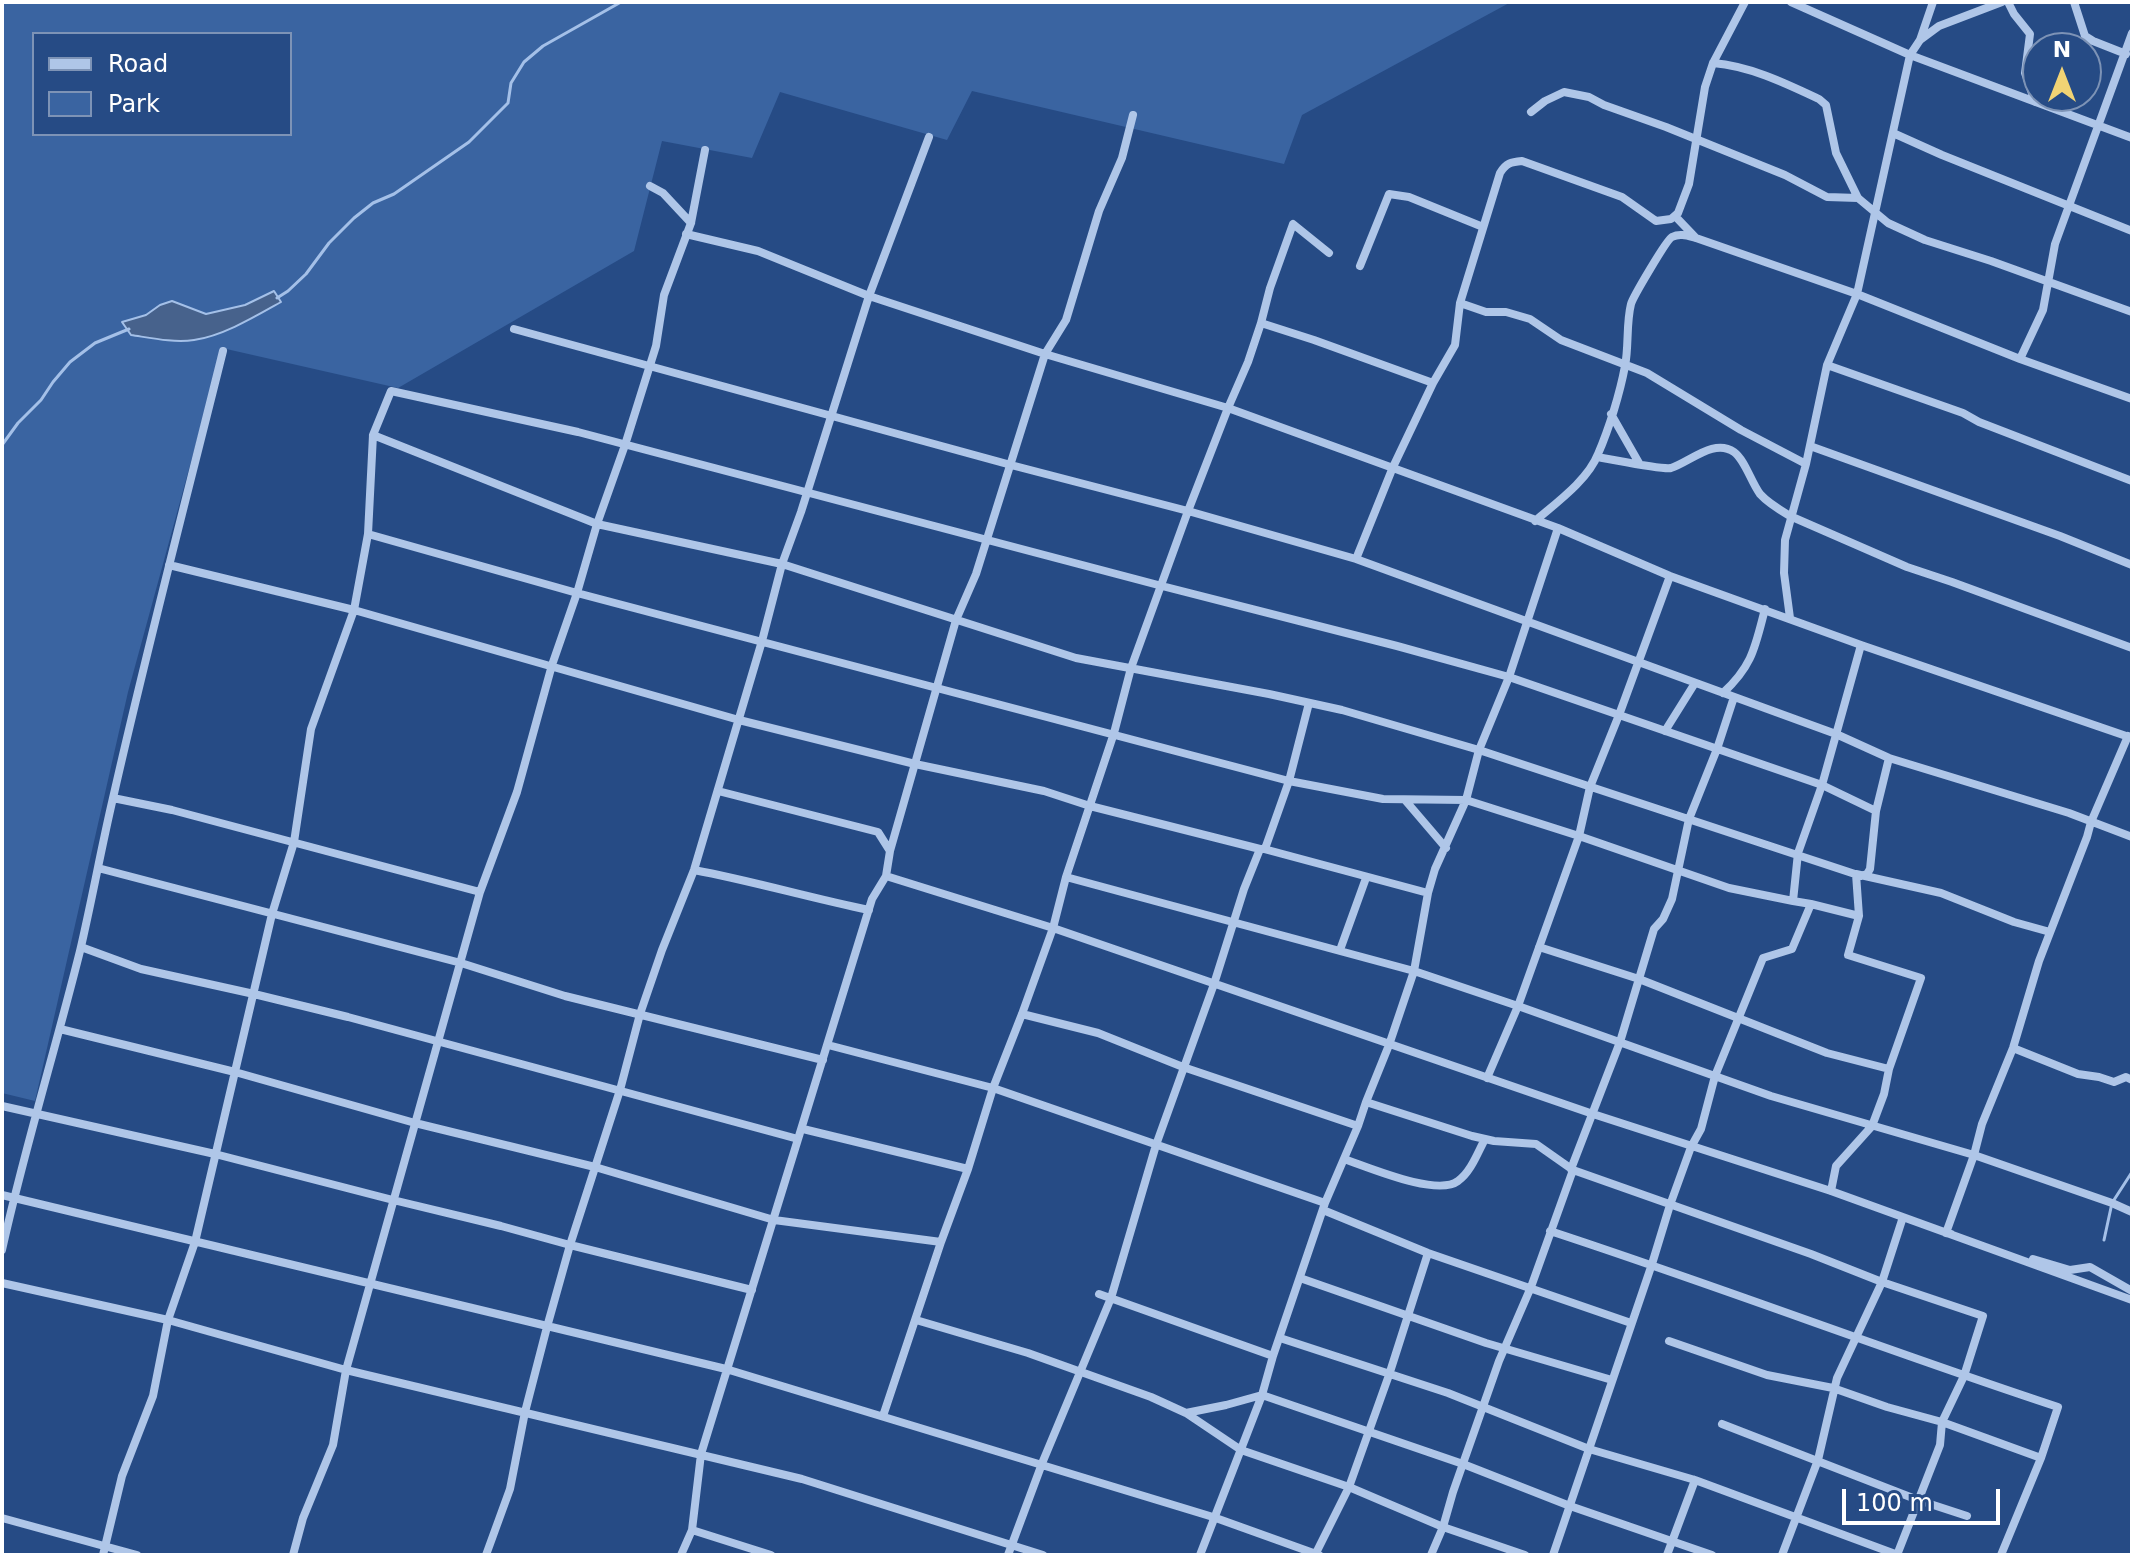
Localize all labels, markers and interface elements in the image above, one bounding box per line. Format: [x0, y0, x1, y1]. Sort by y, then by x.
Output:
legend [32, 32, 292, 136]
north arrow [2022, 32, 2102, 112]
text: N [2053, 37, 2071, 62]
text: Road [108, 50, 168, 78]
text: Park [108, 90, 160, 118]
scale bar [1846, 1473, 2004, 1523]
text: 100 m [1856, 1489, 1933, 1517]

